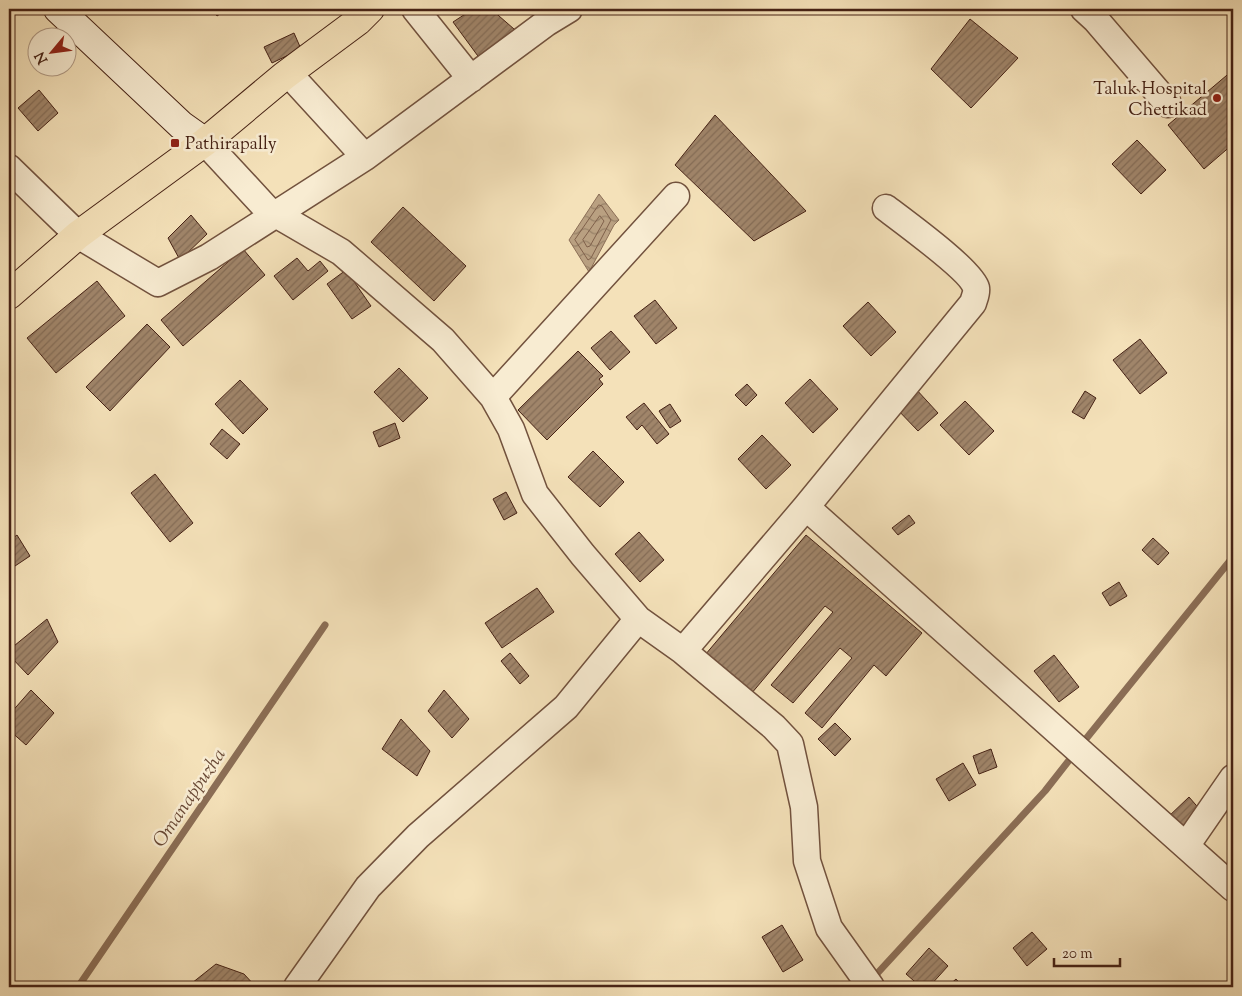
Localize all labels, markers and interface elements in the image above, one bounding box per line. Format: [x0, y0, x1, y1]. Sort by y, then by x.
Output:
north arrow [28, 28, 78, 78]
text: N [31, 48, 54, 67]
place label: Taluk Hospital Chettikad [1093, 77, 1207, 124]
marker: Taluk Hospital Chettikad [1211, 92, 1223, 104]
place label: Pathirapally [185, 132, 277, 158]
marker: Pathirapally [169, 137, 181, 149]
water label: Omanappuzha [147, 743, 233, 853]
scale bar [1054, 936, 1121, 968]
text: 20 m [1062, 944, 1093, 965]

